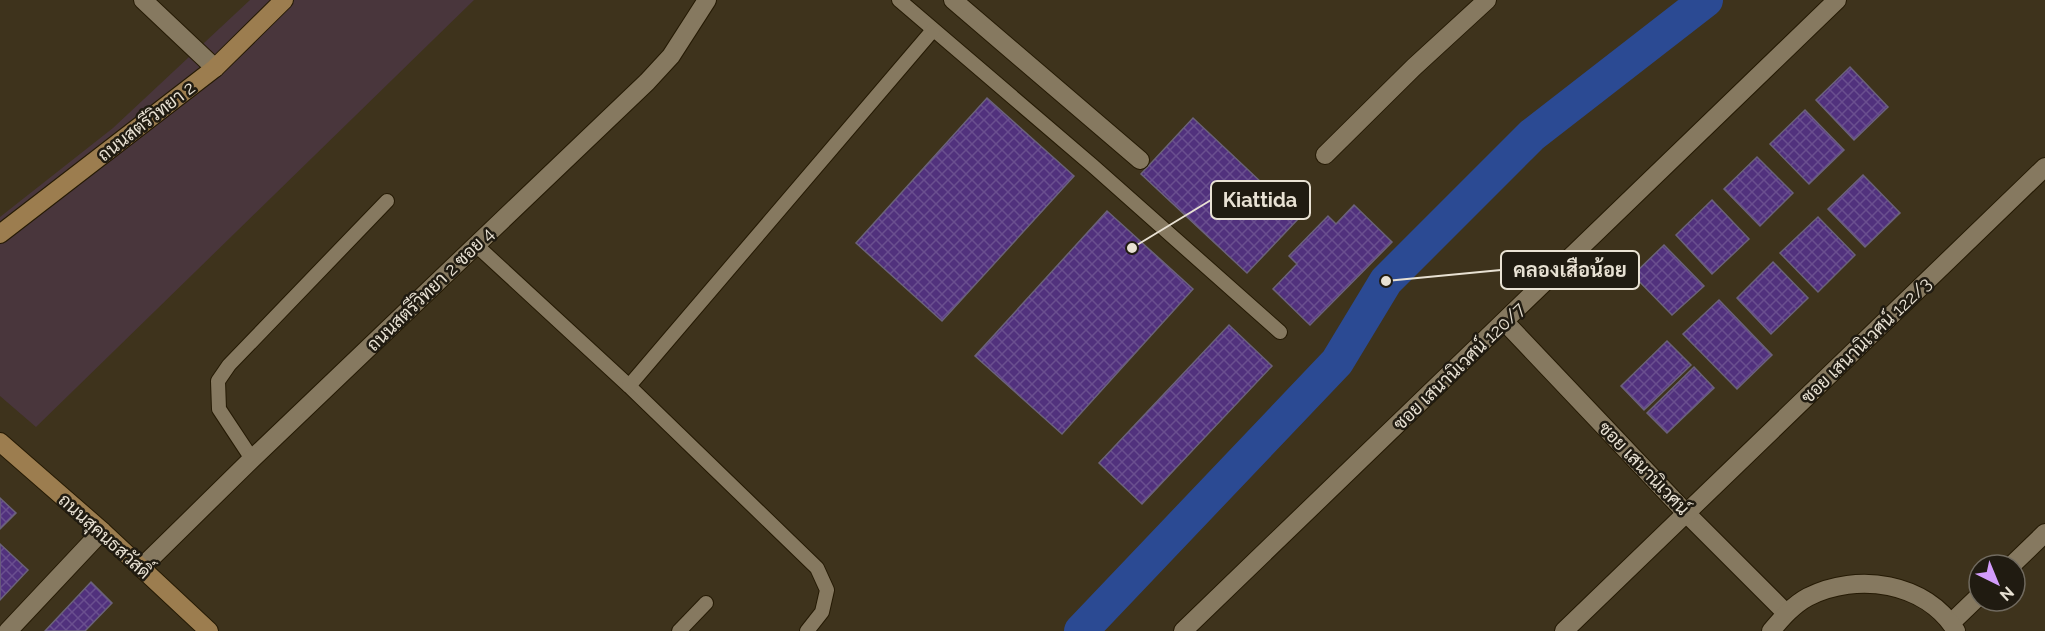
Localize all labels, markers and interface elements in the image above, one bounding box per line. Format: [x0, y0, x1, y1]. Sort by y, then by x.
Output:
street label: ถนนสตรีวิทยา 2 [92, 75, 199, 165]
callout: Kiattida [1211, 181, 1310, 219]
text: Kiattida [1223, 188, 1297, 212]
street label: ถนนสตรีวิทยา 2 ซอย 4 [361, 221, 498, 355]
callout: คลองเสือน้อย [1501, 251, 1639, 289]
text: คลองเสือน้อย [1513, 257, 1627, 282]
street label: ซอย เสนานิเวศน์ 122/3 [1795, 271, 1935, 407]
street label: ซอย เสนานิเวศน์ 120/7 [1388, 296, 1529, 434]
street label: ซอย เสนานิเวศน์ [1594, 416, 1695, 519]
street label: ถนนสุคนธสวัสดิ์ [53, 485, 159, 584]
north arrow [1967, 553, 2027, 613]
text: N [1996, 582, 2018, 605]

